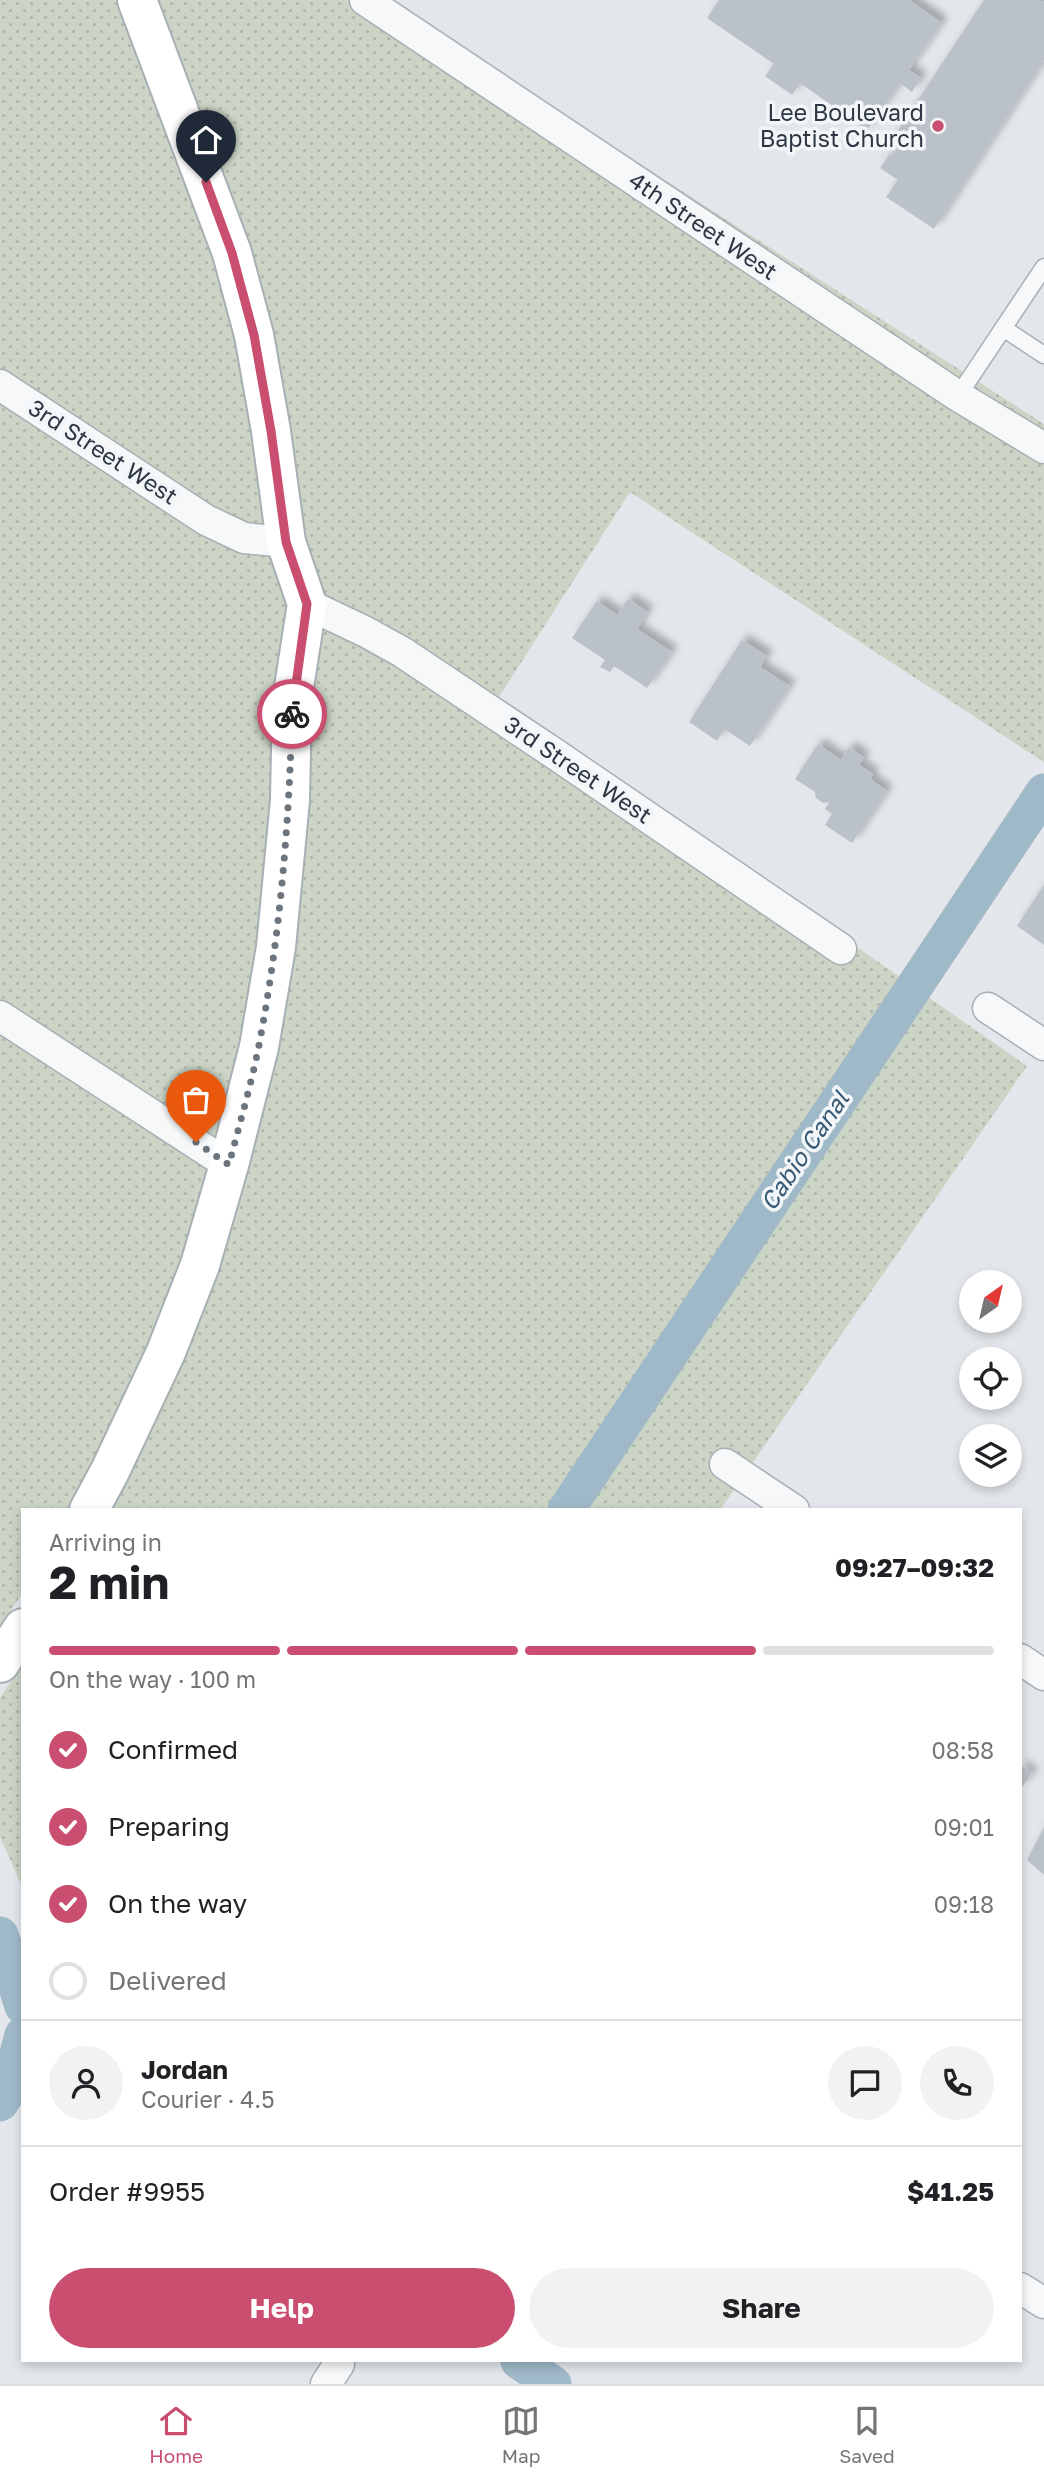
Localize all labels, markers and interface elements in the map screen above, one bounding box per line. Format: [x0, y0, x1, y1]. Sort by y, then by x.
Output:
place label: Lee Boulevard Baptist Church [760, 98, 924, 152]
pin [176, 110, 236, 182]
marker: Lee Boulevard Baptist Church [930, 118, 946, 134]
icon: home [187, 121, 225, 159]
street label: 4th Street West [624, 165, 783, 285]
street label: 3rd Street West [24, 393, 183, 510]
courier [257, 679, 327, 749]
icon: bike [273, 695, 311, 733]
street label: 3rd Street West [500, 710, 658, 829]
pin [166, 1070, 226, 1142]
icon: bag [177, 1081, 215, 1119]
water label: Cabio Canal [753, 1084, 855, 1215]
north arrow [959, 1270, 1022, 1334]
map controls [959, 1270, 1022, 1487]
button: locate [959, 1347, 1022, 1410]
button: layers [959, 1424, 1022, 1487]
text: Arriving in [49, 1528, 162, 1556]
text: 09:27–09:32 [835, 1552, 994, 1583]
text: 2 min [49, 1554, 169, 1609]
text: On the way · 100 m [49, 1665, 256, 1693]
icon: check [49, 1731, 87, 1769]
text: Confirmed [108, 1734, 238, 1765]
text: 08:58 [931, 1736, 994, 1764]
icon: check [49, 1808, 87, 1846]
text: Preparing [108, 1811, 230, 1842]
text: 09:01 [934, 1813, 994, 1841]
icon: check [49, 1885, 87, 1923]
text: On the way [108, 1888, 247, 1919]
text: 09:18 [934, 1890, 994, 1918]
text: Delivered [108, 1965, 227, 1996]
button: person [49, 2046, 123, 2120]
button: chat [828, 2046, 902, 2120]
button: phone [920, 2046, 994, 2120]
text: Jordan [141, 2054, 228, 2085]
text: Courier · 4.5 [141, 2085, 274, 2113]
text: Order #9955 [49, 2176, 205, 2207]
text: $41.25 [907, 2176, 994, 2207]
button: Help [49, 2268, 515, 2348]
button: Share [529, 2268, 994, 2348]
tab: Home [149, 2402, 203, 2467]
tab: Map [502, 2402, 540, 2467]
tab: Saved [839, 2402, 895, 2467]

